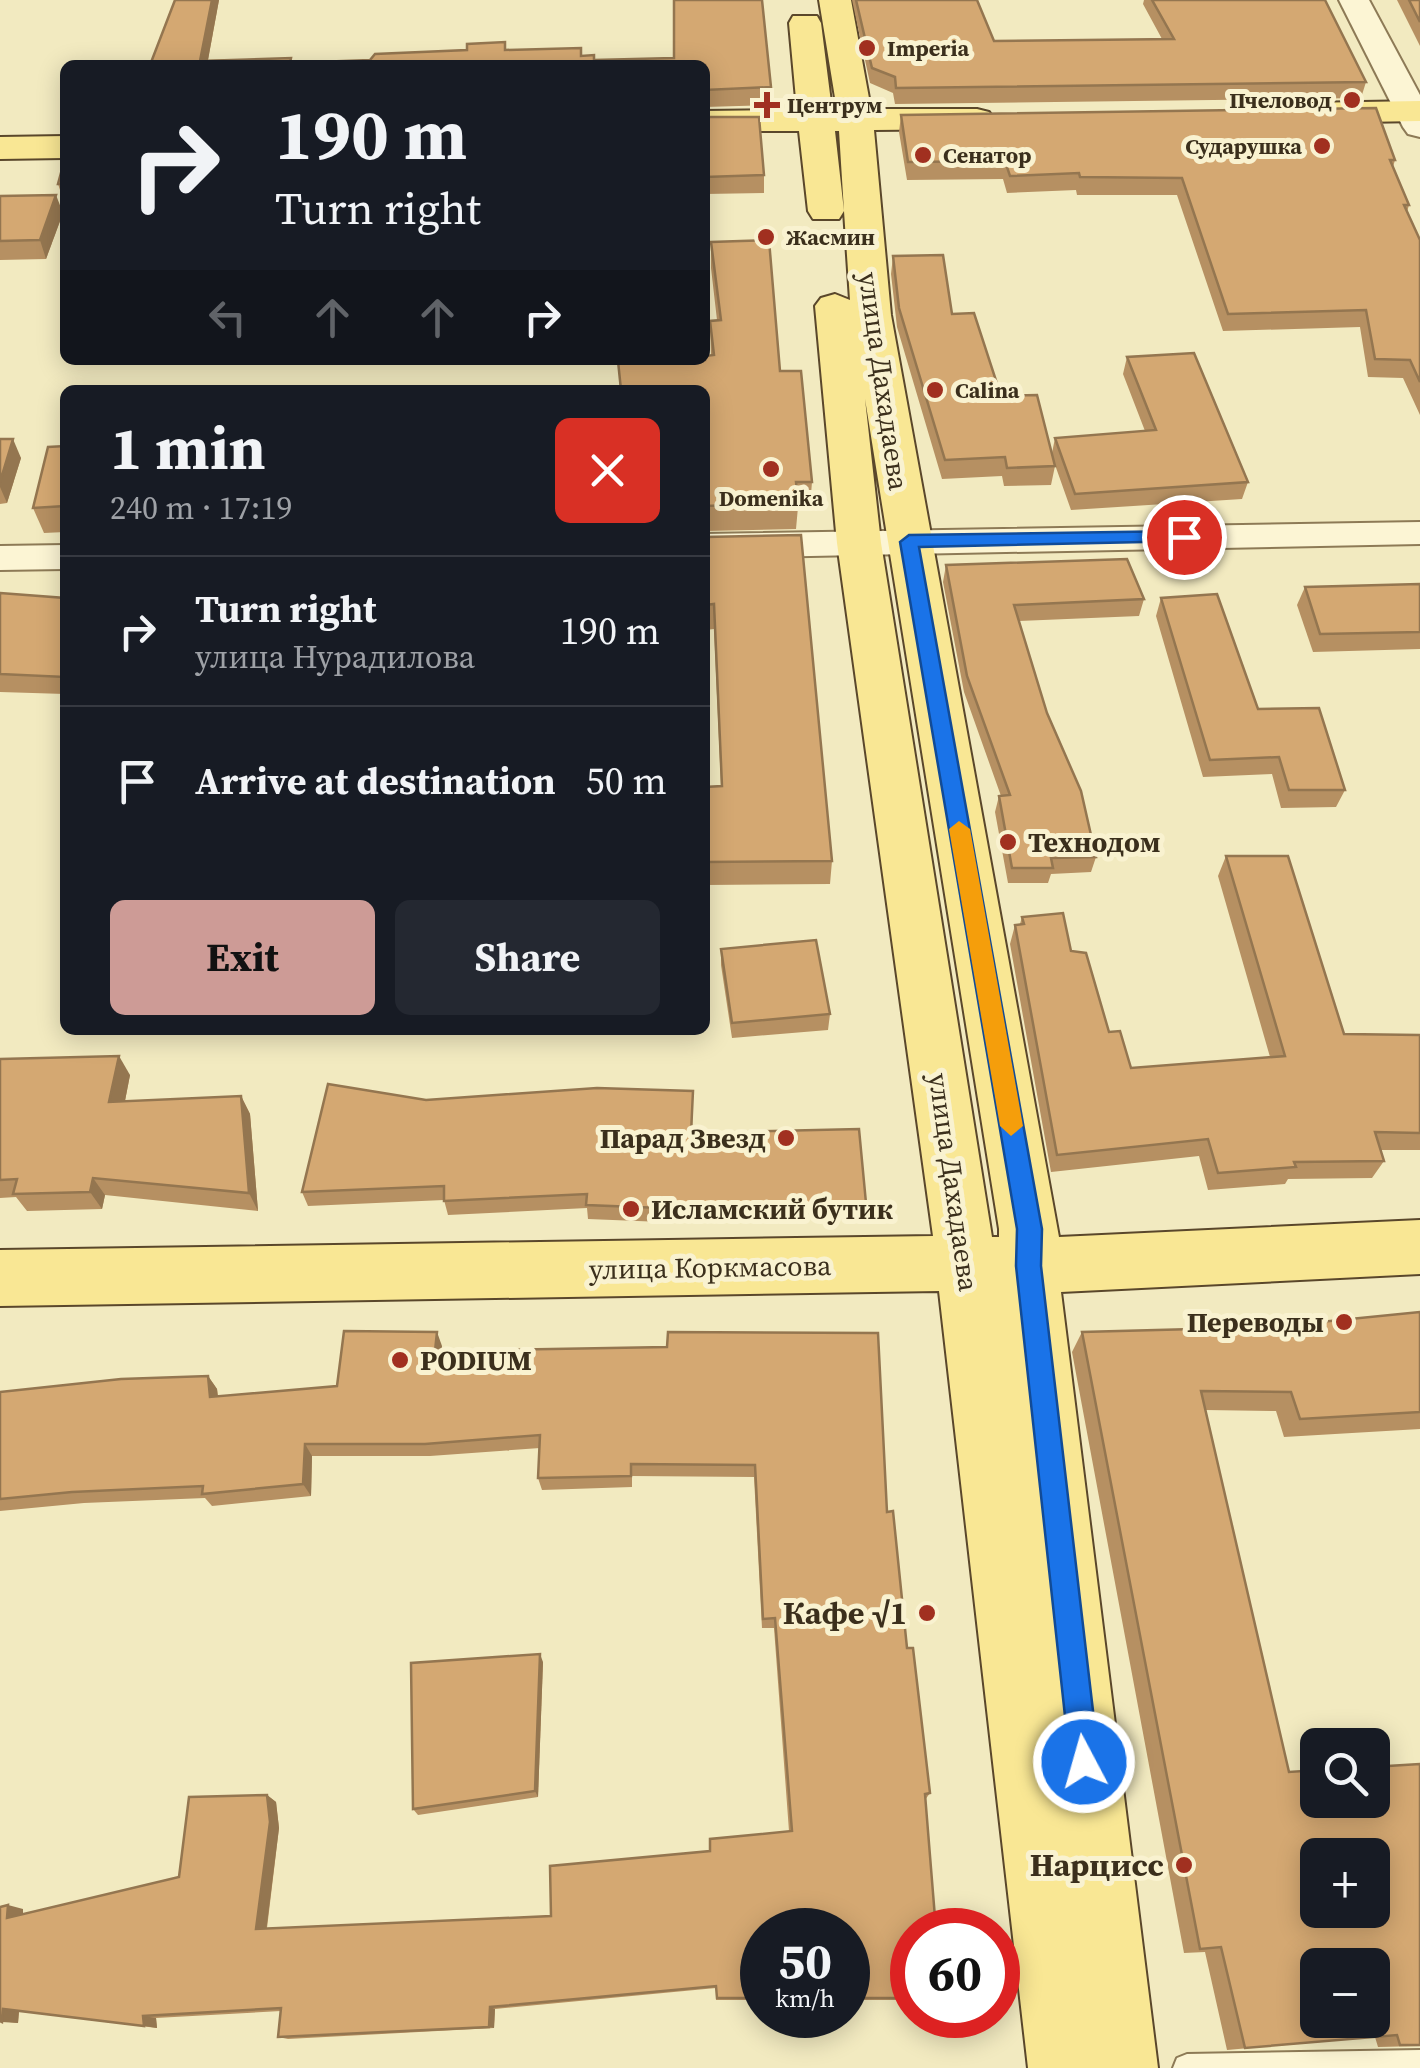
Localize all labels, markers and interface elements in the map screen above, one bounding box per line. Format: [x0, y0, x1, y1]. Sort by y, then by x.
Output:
place label: Imperia [887, 33, 969, 63]
marker: Imperia [856, 37, 878, 59]
place label: Пчеловод [1229, 85, 1332, 115]
text: 190 m [275, 86, 467, 182]
marker: Пчеловод [1341, 89, 1363, 111]
place label: Центрум [787, 90, 882, 120]
marker: Центрум [756, 94, 778, 116]
icon: right [110, 100, 240, 230]
place label: Сударушка [1185, 131, 1302, 161]
marker: Сударушка [1311, 135, 1333, 157]
place label: Сенатор [943, 140, 1031, 170]
marker: Сенатор [912, 144, 934, 166]
text: Turn right [275, 177, 481, 239]
place label: Жасмин [786, 222, 875, 252]
marker: Жасмин [755, 226, 777, 248]
street label: улица Дахадаева [850, 269, 918, 493]
icon: left [200, 290, 255, 345]
icon: ahead [305, 290, 360, 345]
icon: ahead [410, 290, 465, 345]
icon: right [515, 290, 570, 345]
place label: Calina [955, 375, 1020, 405]
marker: Calina [924, 379, 946, 401]
text: 1 min [110, 407, 266, 489]
button: close [555, 418, 660, 523]
marker: Domenika [760, 458, 782, 480]
place label: Domenika [719, 483, 824, 513]
text: 240 m · 17:19 [110, 486, 292, 530]
pin [1142, 495, 1227, 580]
icon: arrive [1157, 510, 1212, 565]
text: Turn right [195, 583, 377, 635]
icon: right [110, 604, 165, 659]
text: 190 m [560, 605, 660, 657]
text: улица Нурадилова [195, 635, 475, 679]
icon: arrive [110, 754, 165, 809]
text: Arrive at destination [195, 755, 556, 807]
text: 50 m [586, 755, 667, 807]
place label: Технодом [1028, 823, 1160, 861]
marker: Технодом [997, 831, 1019, 853]
button: Exit [110, 900, 375, 1015]
button: Share [395, 900, 660, 1015]
street label: улица Дахадаева [920, 1070, 988, 1294]
place label: Парад Звезд [600, 1119, 766, 1157]
marker: Парад Звезд [775, 1127, 797, 1149]
place label: Исламский бутик [651, 1190, 893, 1228]
marker: Исламский бутик [620, 1198, 642, 1220]
street label: улица Коркмасова [588, 1246, 832, 1288]
place label: Переводы [1187, 1303, 1324, 1341]
marker: Переводы [1333, 1311, 1355, 1333]
place label: PODIUM [420, 1341, 532, 1379]
marker: PODIUM [389, 1349, 411, 1371]
place label: Кафе √1 [783, 1591, 907, 1635]
marker: Кафе √1 [916, 1602, 938, 1624]
position arrow [1032, 1710, 1136, 1814]
map controls [1300, 1728, 1390, 2038]
button: search [1300, 1728, 1390, 1818]
button: + [1300, 1838, 1390, 1928]
place label: Нарцисс [1030, 1843, 1164, 1887]
marker: Нарцисс [1173, 1854, 1195, 1876]
speed limit sign: 60 [890, 1908, 1020, 2038]
text: 50 [778, 1926, 832, 1995]
button: − [1300, 1948, 1390, 2038]
text: km/h [775, 1981, 835, 2015]

